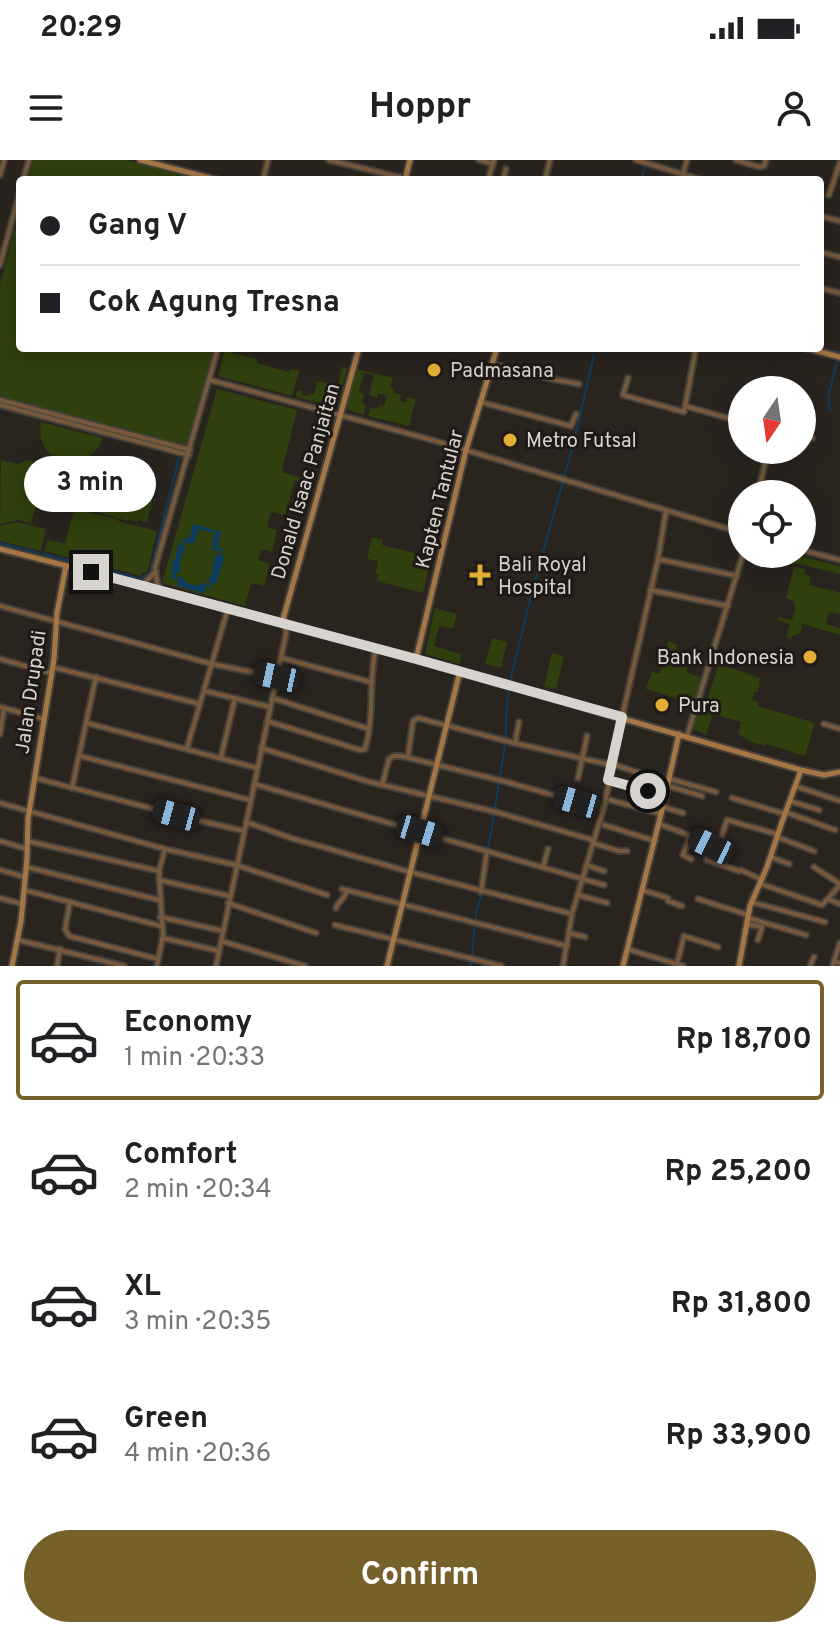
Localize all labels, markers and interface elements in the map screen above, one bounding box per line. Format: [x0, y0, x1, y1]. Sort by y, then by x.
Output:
text: 20:29 [40, 10, 122, 47]
text: Hoppr [369, 85, 471, 131]
icon: menu [24, 86, 68, 130]
icon: person [772, 86, 816, 130]
text: Gang V [88, 208, 187, 245]
text: Cok Agung Tresna [88, 285, 340, 322]
place label: Padmasana [450, 359, 554, 385]
marker: Padmasana [425, 361, 443, 379]
north arrow [728, 376, 816, 464]
map controls [728, 376, 816, 568]
street label: Donald Isaac Panjaitan [266, 380, 347, 583]
street label: Kapten Tantular [411, 427, 471, 572]
place label: Metro Futsal [526, 429, 637, 455]
marker: Metro Futsal [501, 431, 519, 449]
callout: 3 min [25, 456, 157, 512]
text: 3 min [56, 467, 124, 500]
button: locate [728, 480, 816, 568]
place label: Bali Royal Hospital [498, 553, 587, 602]
route end [73, 554, 109, 590]
marker: Bali Royal Hospital [469, 564, 491, 586]
street label: Jalan Drupadi [10, 629, 54, 756]
place label: Bank Indonesia [657, 646, 794, 672]
marker: Bank Indonesia [801, 648, 819, 666]
car [251, 660, 303, 694]
place label: Pura [678, 694, 720, 720]
marker: Pura [653, 696, 671, 714]
route start [630, 773, 666, 809]
car [551, 784, 603, 820]
car [150, 797, 202, 833]
car [394, 813, 446, 849]
car [684, 825, 738, 867]
icon: car [28, 1004, 100, 1076]
text: Economy [124, 1005, 252, 1042]
text: Rp 18,700 [676, 1022, 812, 1059]
text: 1 min · 20:33 [124, 1042, 265, 1075]
icon: car [28, 1136, 100, 1208]
text: Comfort [124, 1137, 237, 1174]
text: Rp 25,200 [664, 1154, 812, 1191]
text: 2 min · 20:34 [124, 1174, 272, 1207]
icon: car [28, 1268, 100, 1340]
text: XL [124, 1269, 161, 1306]
text: Rp 31,800 [671, 1286, 812, 1323]
text: 3 min · 20:35 [124, 1306, 272, 1339]
icon: car [28, 1400, 100, 1472]
text: Green [124, 1401, 208, 1438]
text: Rp 33,900 [666, 1418, 812, 1455]
text: 4 min · 20:36 [124, 1438, 271, 1471]
button: Confirm [24, 1530, 816, 1622]

